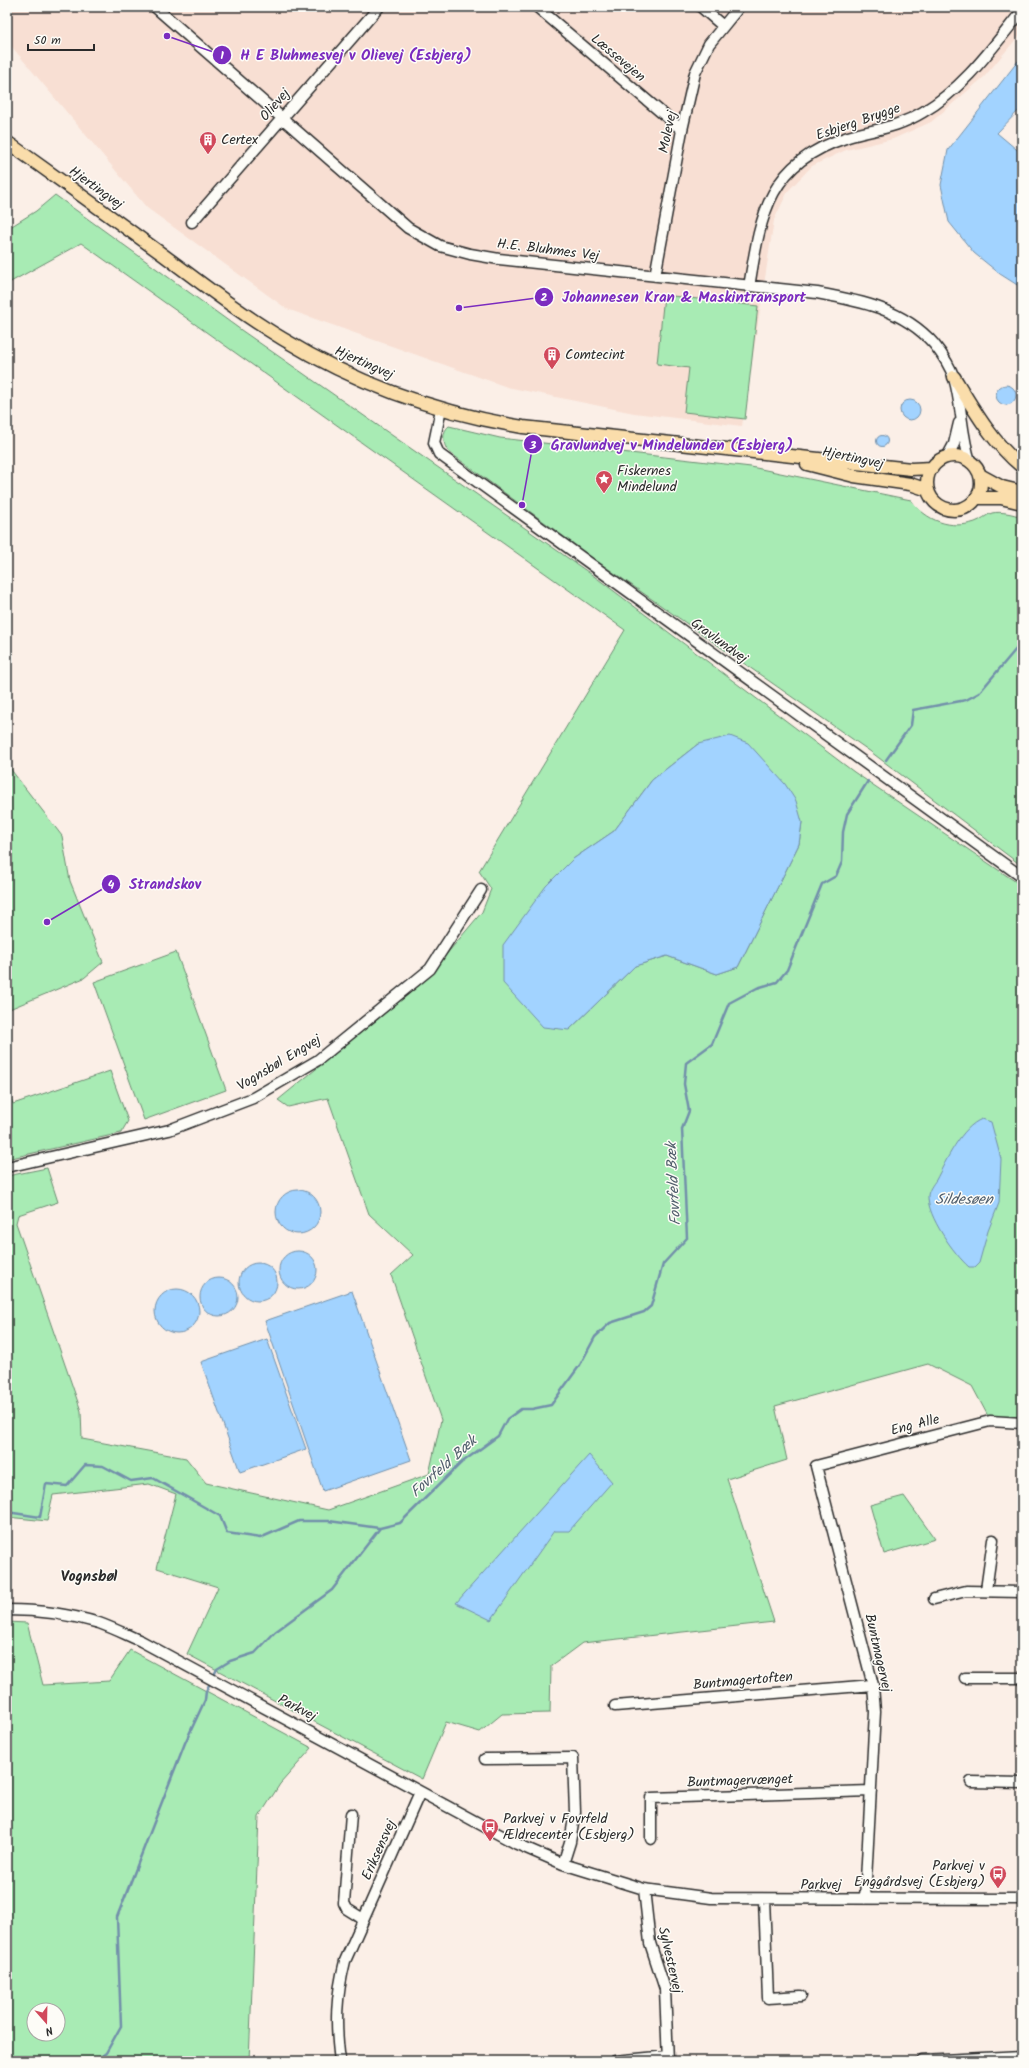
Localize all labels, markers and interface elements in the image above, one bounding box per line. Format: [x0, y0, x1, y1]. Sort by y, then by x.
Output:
scale bar [28, 26, 94, 52]
street label: Læssevejen [586, 28, 650, 88]
text: 50 m [34, 31, 61, 50]
callout: H E Bluhmesvej v Olievej (Esbjerg) [212, 41, 480, 68]
text: H E Bluhmesvej v Olievej (Esbjerg) [240, 44, 472, 68]
text: 1 [220, 46, 224, 65]
street label: Olievej [254, 83, 296, 126]
street label: Esbjerg Brygge [813, 97, 904, 147]
street label: Molevej [653, 108, 683, 155]
place label: Certex [221, 129, 259, 151]
building icon: Certex [198, 130, 218, 155]
street label: Hjertingvej [64, 161, 128, 216]
street label: H.E. Bluhmes Vej [496, 233, 601, 267]
callout: Johannesen Kran & Maskintransport [534, 283, 814, 310]
text: Johannesen Kran & Maskintransport [562, 286, 806, 310]
text: 2 [541, 288, 548, 307]
street label: Hjertingvej [331, 340, 397, 386]
place label: Comtecint [565, 344, 626, 366]
building icon: Comtecint [542, 345, 562, 370]
callout: Gravlundvej v Mindelunden (Esbjerg) [523, 431, 801, 458]
text: Gravlundvej v Mindelunden (Esbjerg) [551, 434, 793, 458]
text: 3 [529, 436, 537, 455]
street label: Hjertingvej [820, 441, 886, 475]
place label: Fiskernes Mindelund [617, 460, 678, 498]
place icon: Fiskernes Mindelund [594, 469, 614, 494]
street label: Gravlundvej [686, 613, 753, 670]
callout: Strandskov [101, 871, 210, 898]
text: Strandskov [129, 873, 202, 897]
text: 4 [108, 875, 115, 894]
street label: Vognsbøl Engvej [233, 1029, 326, 1097]
water label: Fovrfeld Bæk [660, 1140, 688, 1226]
water label: Sildesøen [935, 1188, 994, 1212]
street label: Eng Alle [888, 1408, 942, 1442]
water label: Fovrfeld Bæk [405, 1429, 484, 1504]
district label: Vognsbøl [61, 1565, 117, 1589]
street label: Buntmagervej [858, 1612, 898, 1695]
street label: Buntmagertoften [692, 1666, 794, 1696]
street label: Parkvej [274, 1689, 321, 1728]
street label: Buntmagervænget [687, 1768, 794, 1794]
place label: Parkvej v Fovrfeld Ældrecenter (Esbjerg) [503, 1808, 634, 1846]
street label: Eriksensvej [356, 1816, 402, 1884]
bus stop icon: Parkvej v Fovrfeld Ældrecenter (Esbjerg) [480, 1817, 500, 1842]
place label: Parkvej v Enggårdsvej (Esbjerg) [854, 1855, 985, 1893]
bus stop icon: Parkvej v Enggårdsvej (Esbjerg) [988, 1864, 1008, 1889]
street label: Parkvej [800, 1874, 842, 1896]
street label: Sylvestervej [652, 1925, 688, 1996]
north arrow [26, 2002, 66, 2042]
text: N [43, 2021, 55, 2040]

